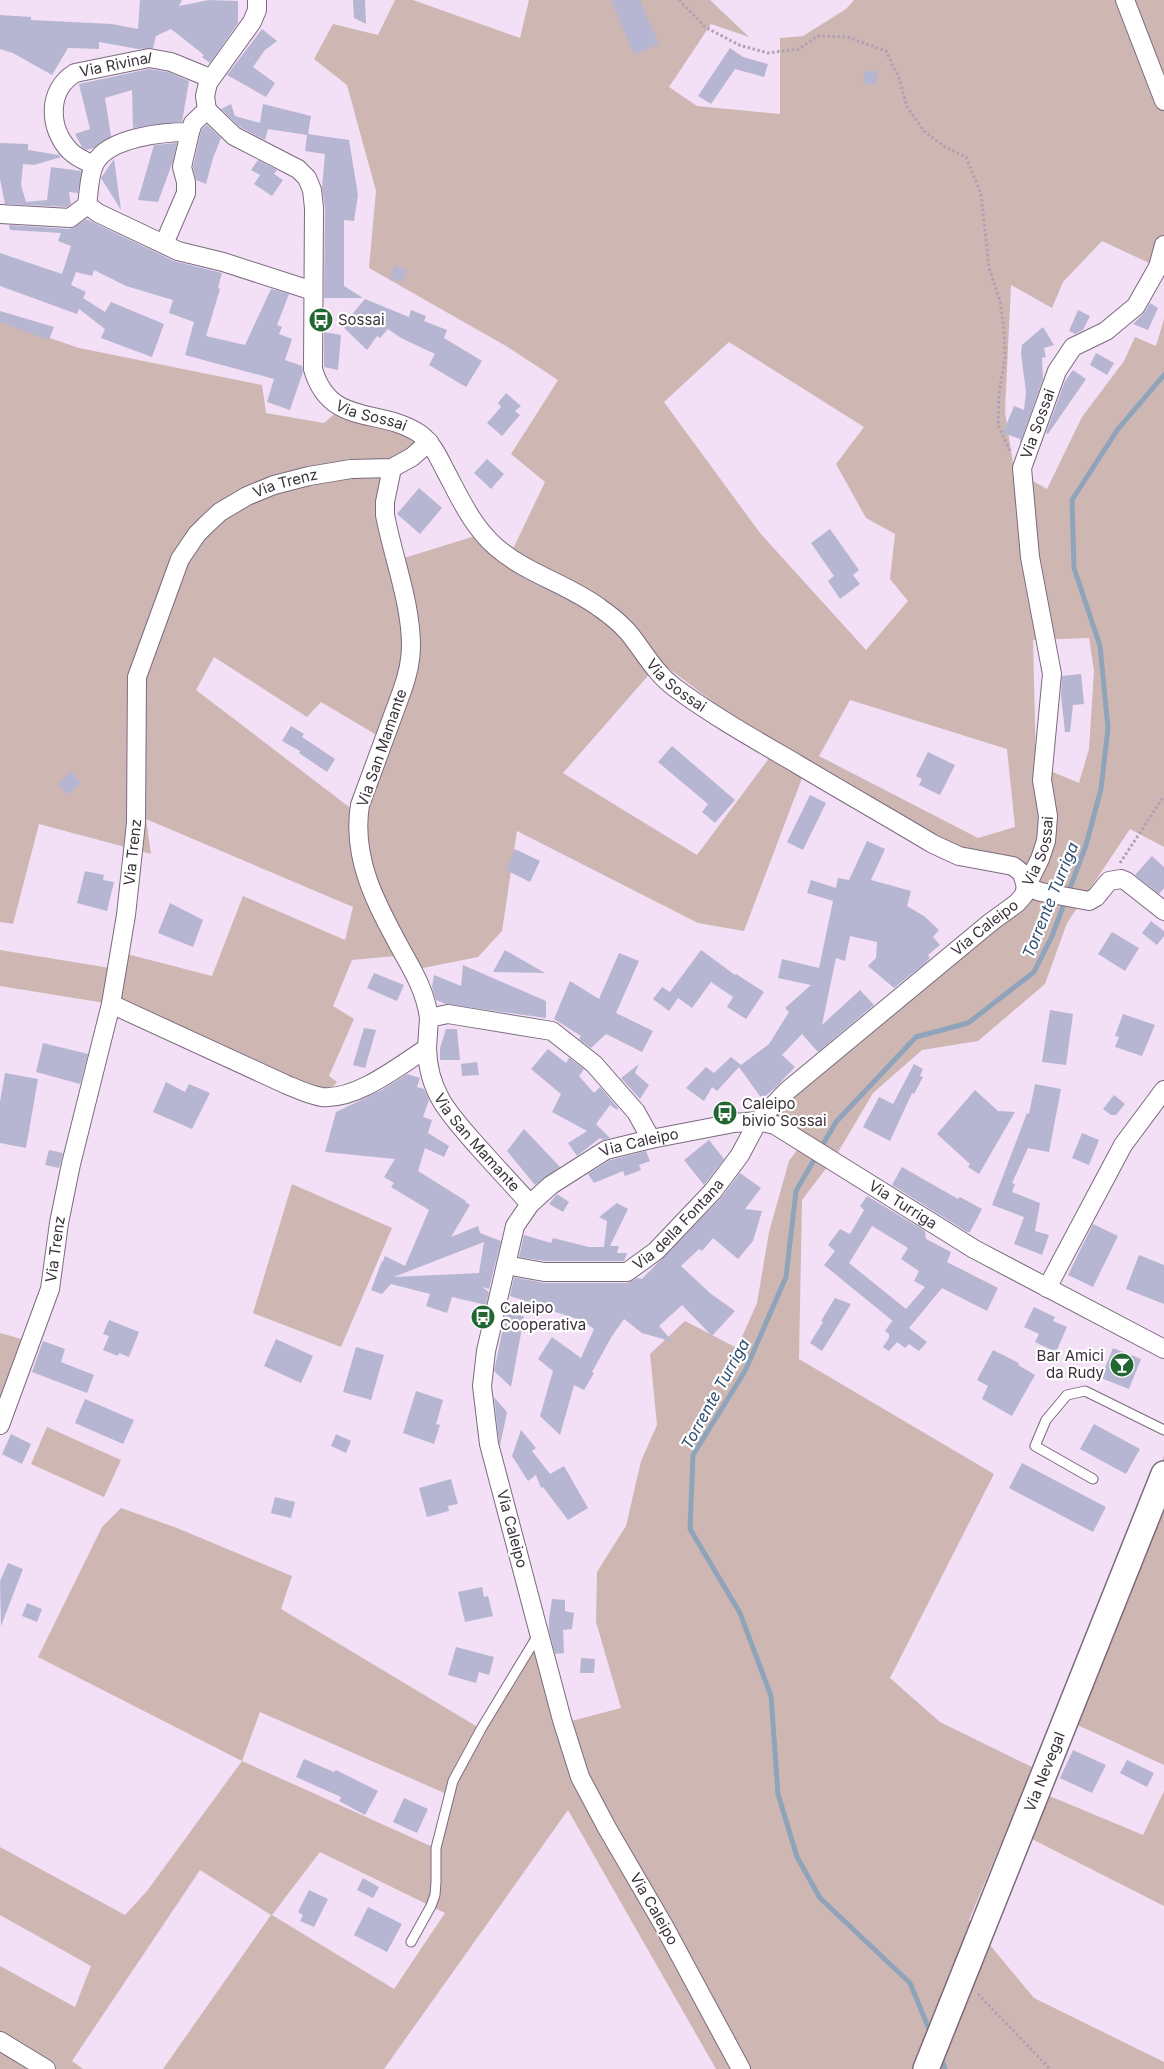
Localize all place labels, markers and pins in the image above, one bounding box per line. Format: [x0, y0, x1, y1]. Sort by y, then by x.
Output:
bus stop icon: Sossai [308, 307, 334, 333]
place label: Sossai [338, 310, 385, 329]
place label: Caleipo bivio Sossai [742, 1094, 827, 1130]
bus stop icon: Caleipo bivio Sossai [712, 1100, 738, 1126]
place label: Caleipo Cooperativa [500, 1298, 586, 1334]
bus stop icon: Caleipo Cooperativa [470, 1304, 496, 1330]
place label: Bar Amici da Rudy [1037, 1346, 1105, 1382]
bar icon: Bar Amici da Rudy [1109, 1352, 1135, 1378]

